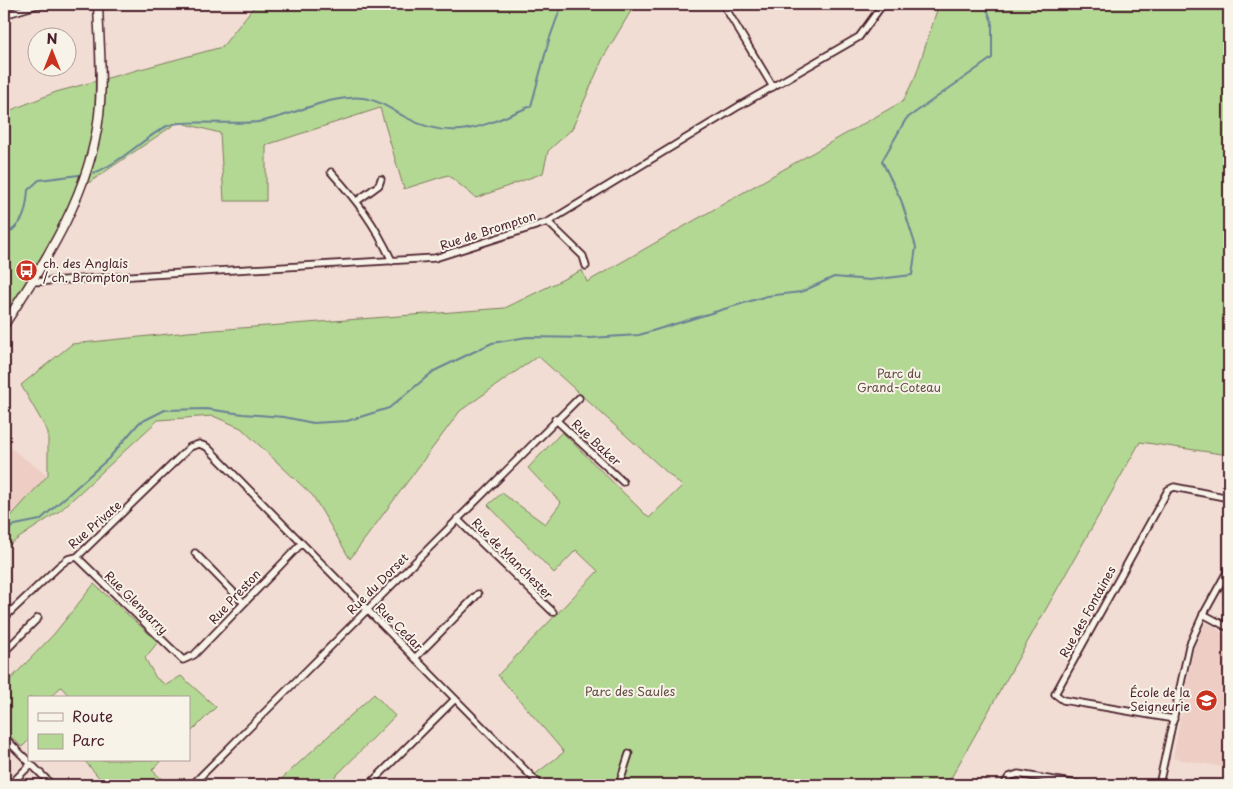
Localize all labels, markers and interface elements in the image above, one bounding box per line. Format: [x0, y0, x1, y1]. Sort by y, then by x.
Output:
north arrow [28, 28, 78, 78]
text: N [46, 28, 58, 49]
street label: Rue de Brompton [437, 206, 538, 254]
place label: ch. des Anglais / ch. Brompton [43, 254, 129, 286]
bus stop icon: ch. des Anglais / ch. Brompton [15, 259, 39, 283]
park label: Parc du Grand-Coteau [857, 364, 941, 396]
street label: Rue Baker [568, 415, 626, 470]
street label: Rue Private [64, 496, 125, 552]
street label: Rue de Manchester [468, 514, 558, 603]
street label: Rue du Dorset [342, 548, 412, 618]
street label: Rue des Fontaines [1055, 562, 1120, 661]
street label: Rue Preston [204, 565, 264, 628]
street label: Rue Glengarry [101, 567, 173, 638]
street label: Rue Cedar [372, 598, 428, 654]
park label: Parc des Saules [585, 682, 676, 700]
place label: École de la Seigneurie [1130, 683, 1190, 715]
school or university icon: École de la Seigneurie [1194, 688, 1218, 712]
legend [28, 696, 190, 762]
text: Route [72, 704, 113, 727]
text: Parc [72, 728, 105, 751]

